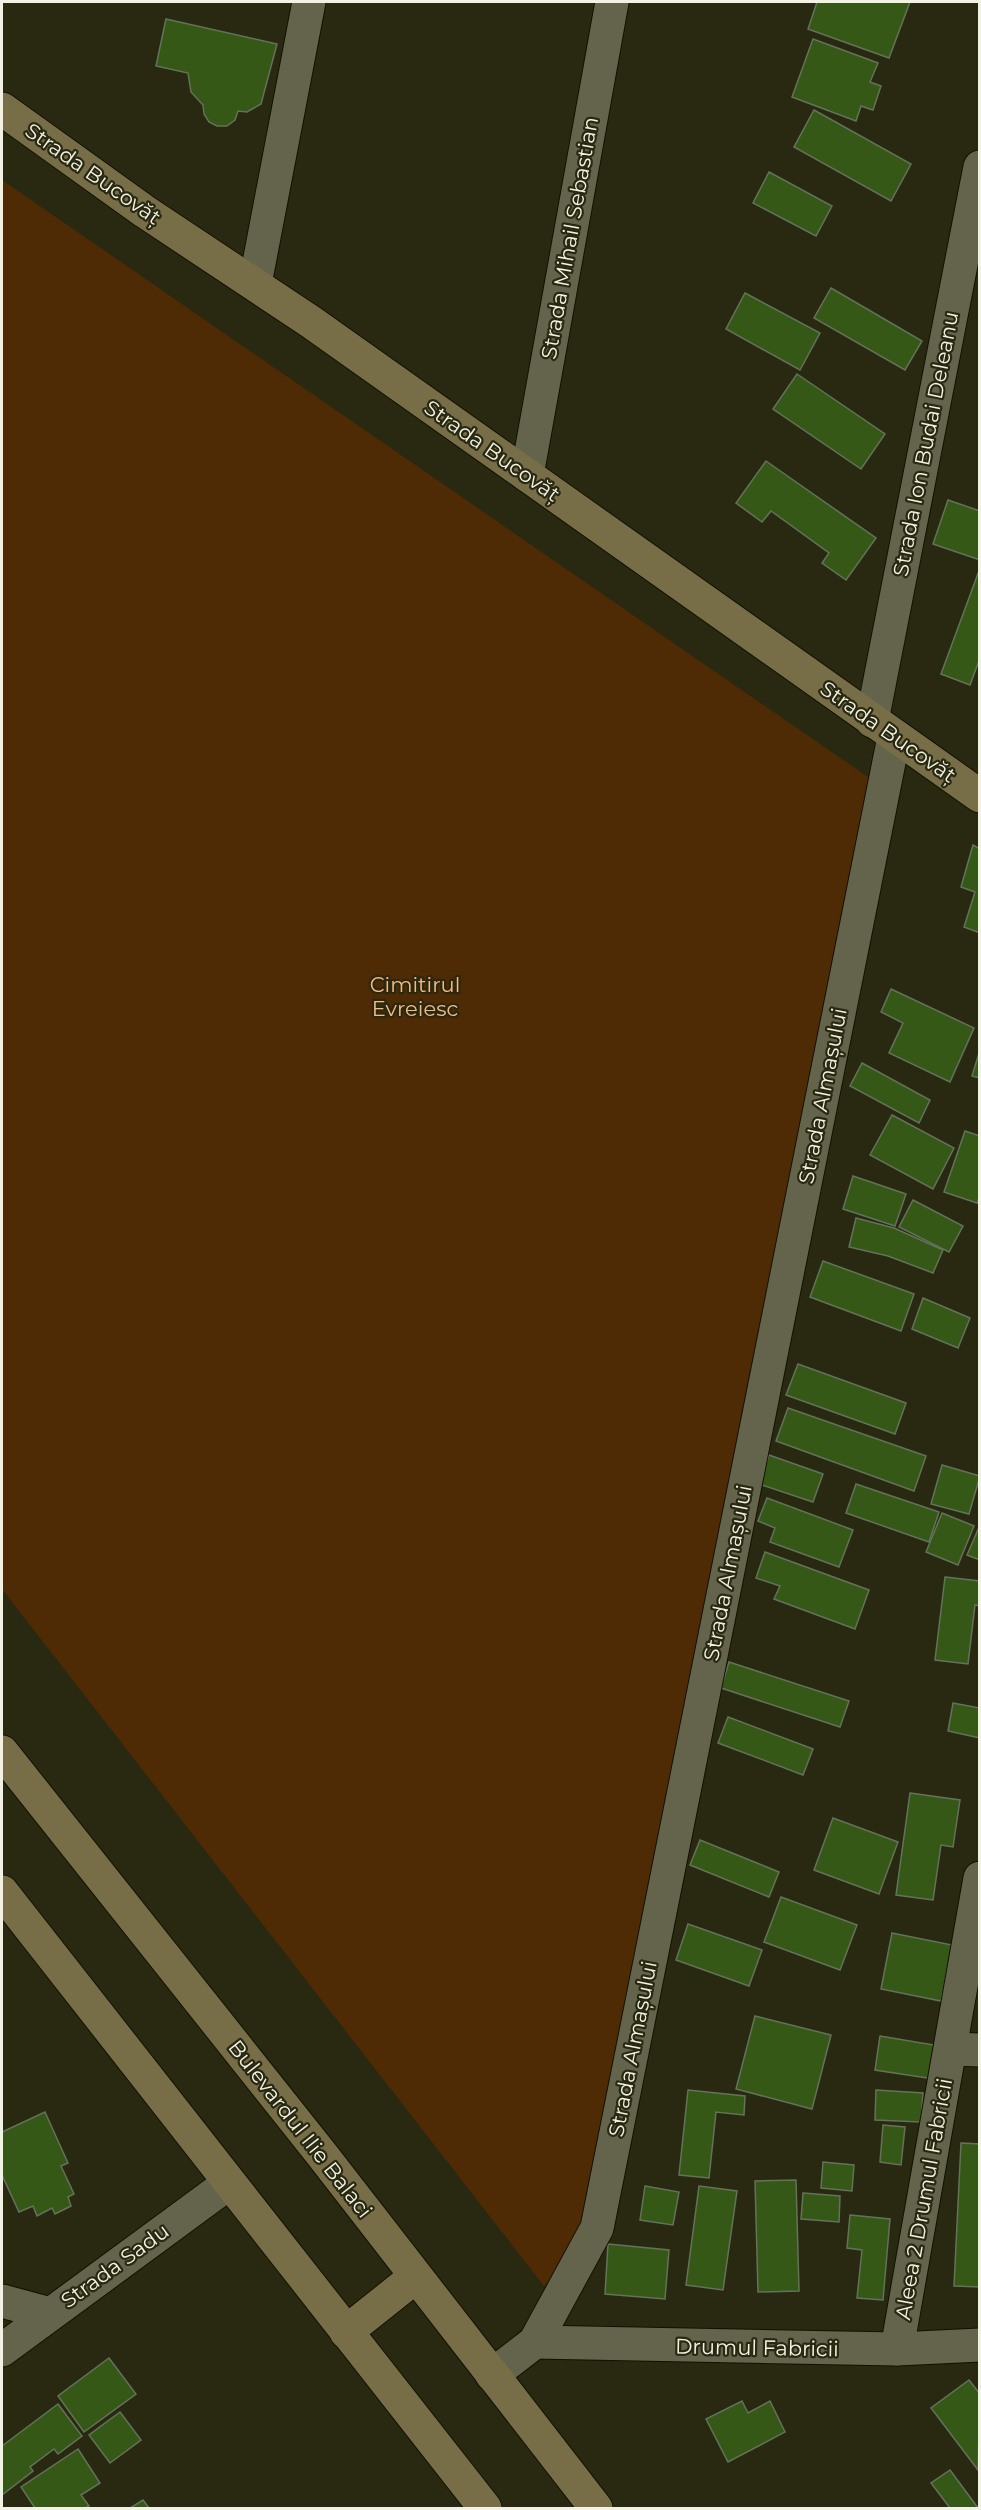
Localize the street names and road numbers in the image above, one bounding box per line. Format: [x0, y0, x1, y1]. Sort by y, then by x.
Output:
street label: Strada Mihail Sebastian [536, 115, 603, 361]
street label: Strada Bucovăț [20, 118, 166, 230]
street label: Strada Ion Budai Deleanu [888, 309, 963, 578]
street label: Strada Bucovăț [419, 395, 565, 507]
street label: Strada Bucovăț [815, 676, 961, 788]
street label: Strada Almașului [793, 1006, 853, 1186]
street label: Strada Almașului [698, 1483, 758, 1663]
street label: Strada Almașului [603, 1959, 663, 2139]
street label: Bulevardul Ilie Balaci [223, 2035, 378, 2222]
street label: Aleea 2 Drumul Fabricii [890, 2076, 957, 2322]
street label: Strada Sadu [56, 2218, 174, 2313]
street label: Drumul Fabricii [675, 2334, 839, 2361]

